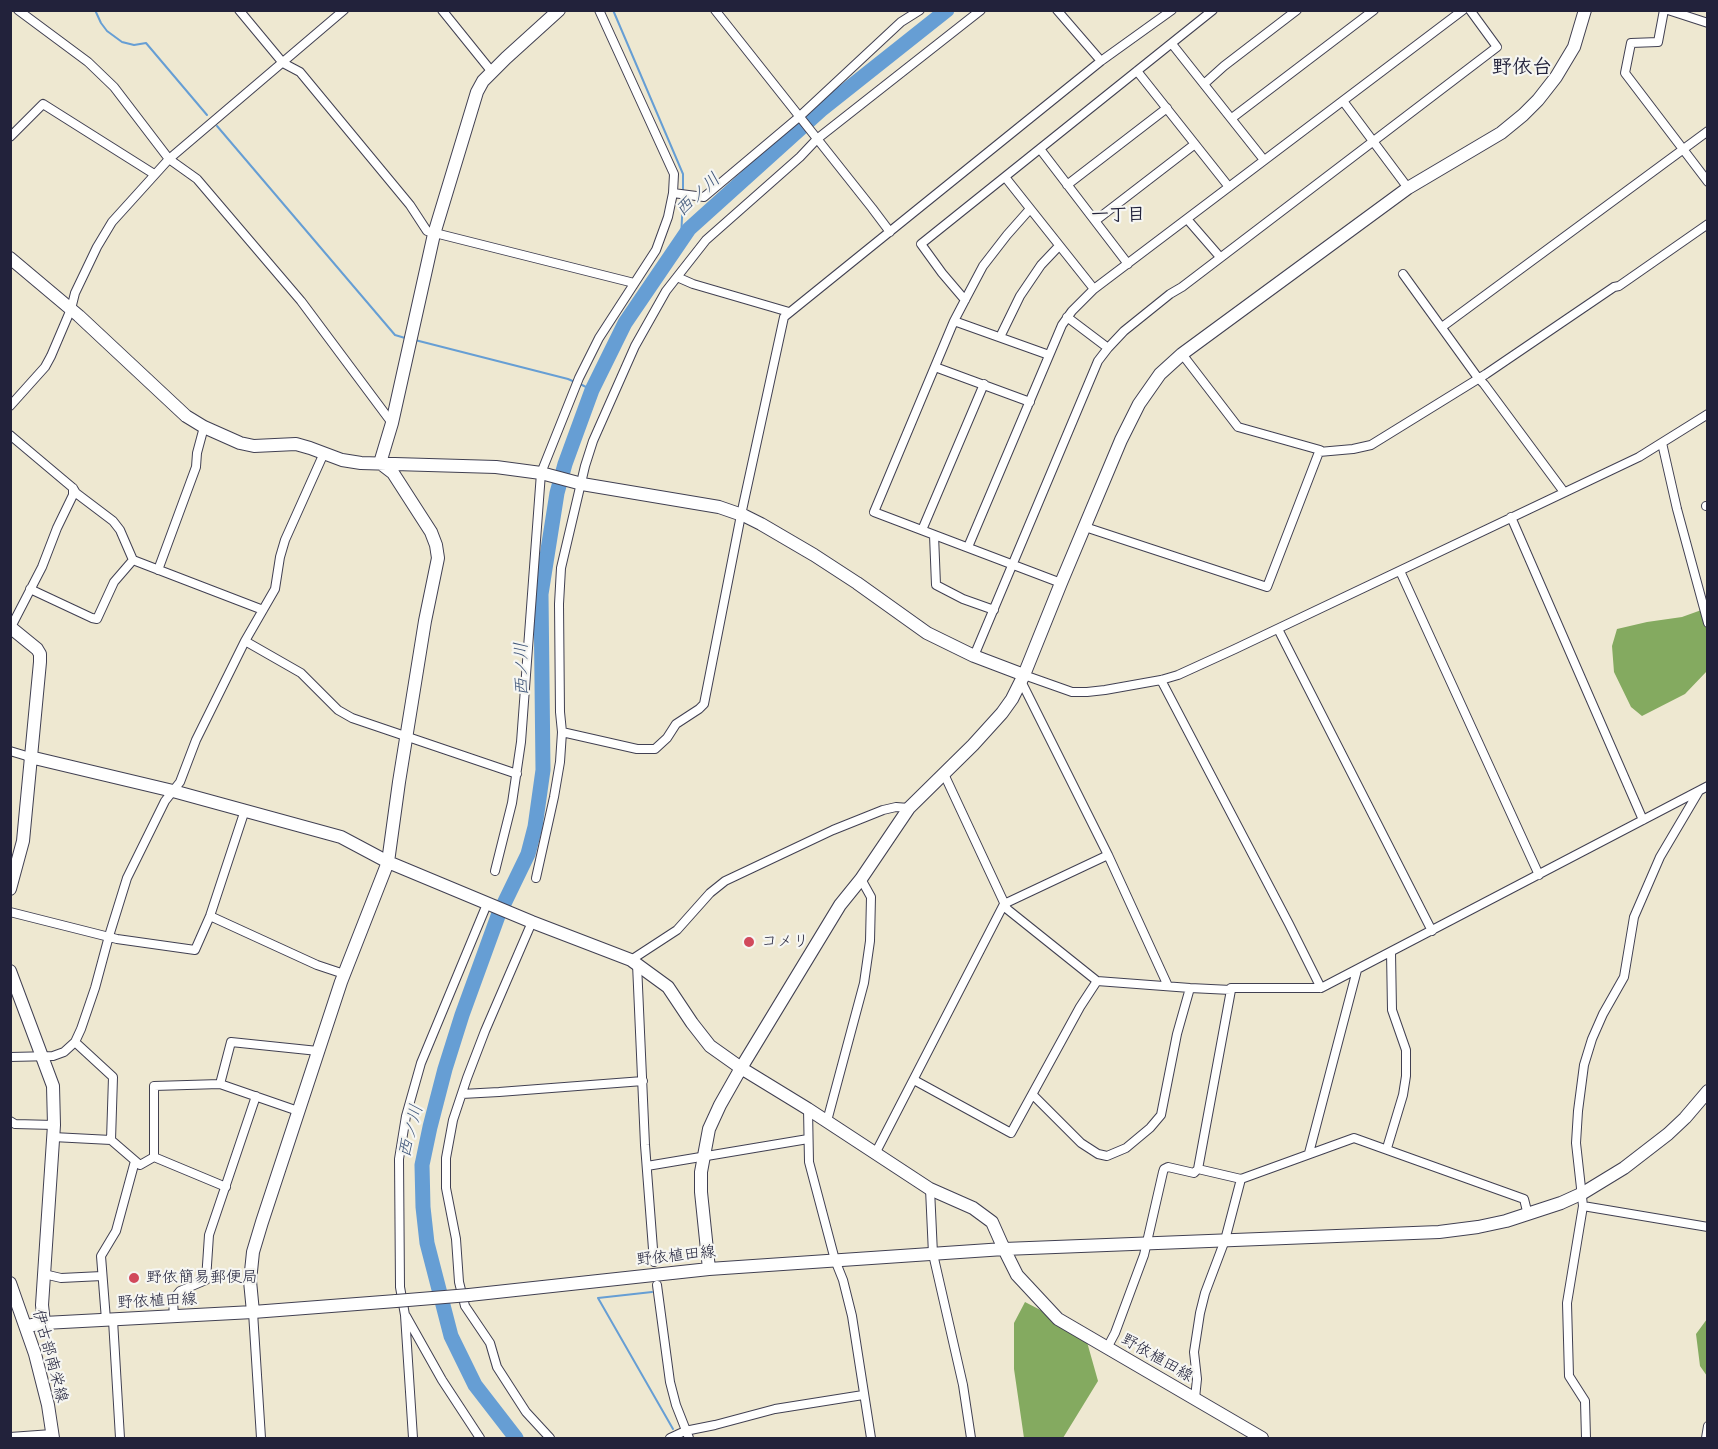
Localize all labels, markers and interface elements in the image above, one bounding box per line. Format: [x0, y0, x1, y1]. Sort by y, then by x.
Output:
district label: 野依台 [1492, 55, 1552, 79]
water label: 西ノ川 [671, 169, 725, 221]
district label: 一丁目 [1091, 204, 1145, 226]
water label: 西ノ川 [511, 642, 533, 696]
place label: コメリ [761, 932, 809, 952]
marker: コメリ [742, 935, 756, 949]
water label: 西ノ川 [394, 1102, 428, 1160]
street label: 野依植田線 [635, 1242, 717, 1270]
place label: 野依簡易郵便局 [146, 1268, 258, 1288]
marker: 野依簡易郵便局 [127, 1271, 141, 1285]
street label: 野依植田線 [117, 1289, 197, 1313]
street label: 伊古部南栄線 [28, 1307, 72, 1405]
street label: 野依植田線 [1118, 1330, 1196, 1386]

